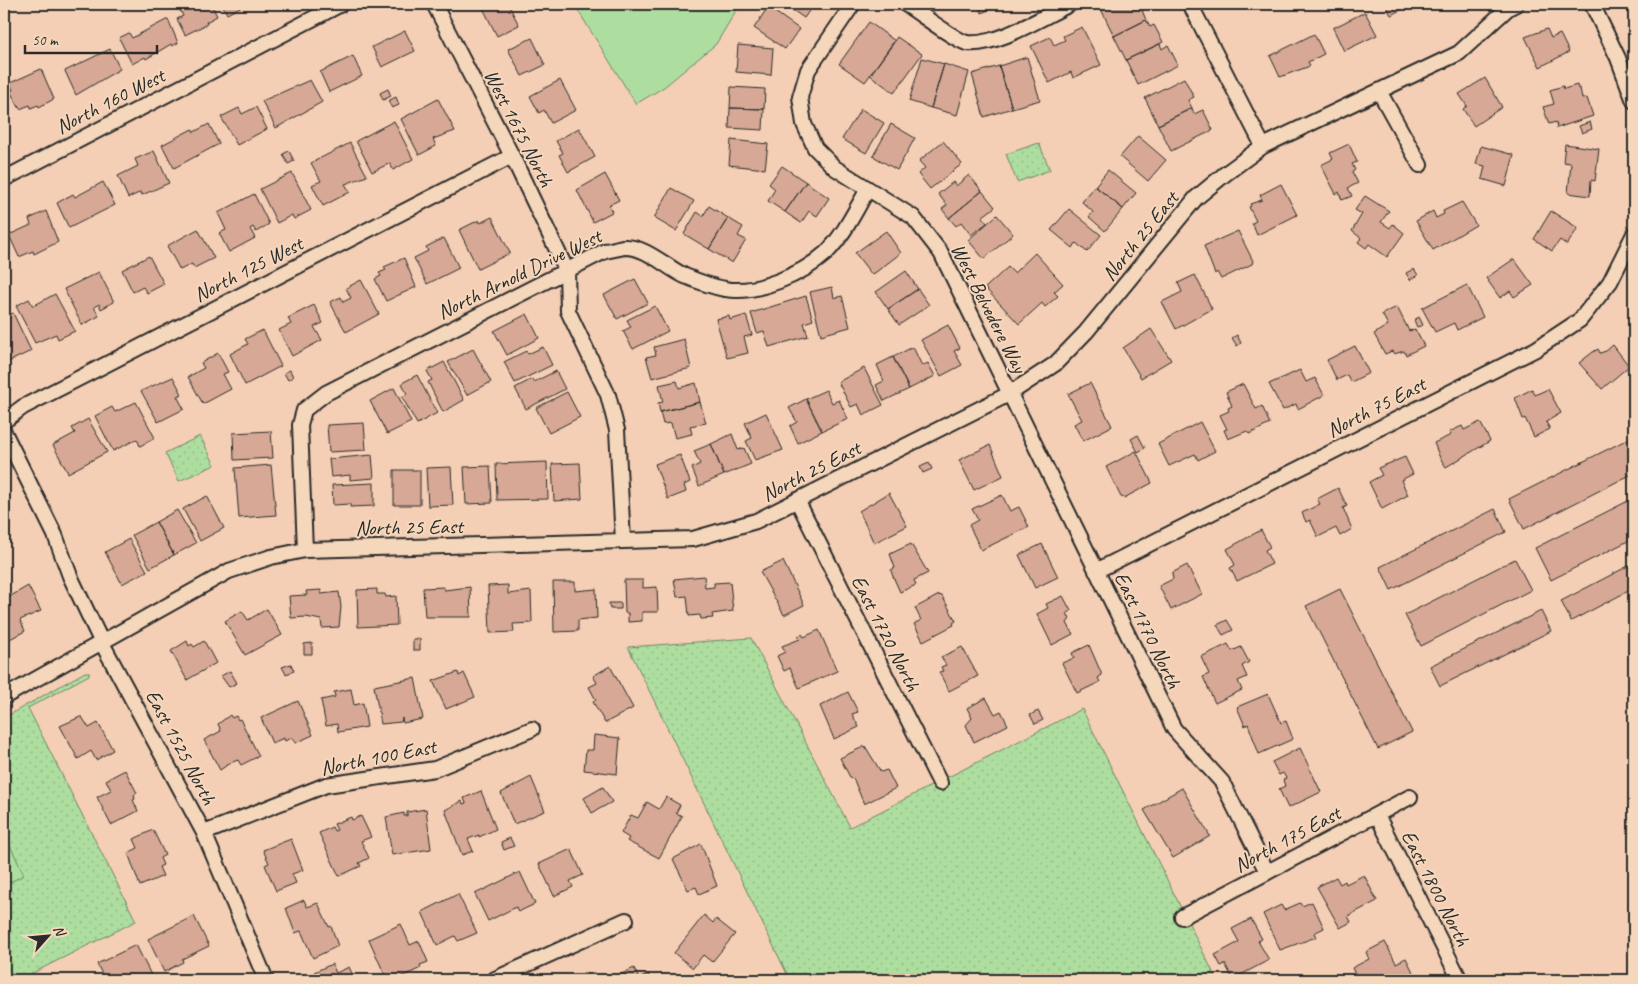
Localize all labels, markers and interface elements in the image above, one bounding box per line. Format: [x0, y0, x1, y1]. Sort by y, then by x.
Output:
scale bar [25, 22, 158, 54]
text: 50 m [32, 31, 59, 50]
street label: North 160 West [51, 62, 171, 140]
street label: West 1675 North [478, 65, 560, 191]
street label: North 25 East [1096, 184, 1185, 286]
street label: North Arnold Drive West [433, 222, 607, 325]
street label: North 125 West [189, 230, 309, 308]
street label: West Belvedere Way [945, 239, 1034, 379]
street label: North 75 East [1322, 370, 1432, 443]
street label: North 25 East [757, 434, 867, 507]
street label: North 25 East [355, 513, 465, 541]
street label: East 1770 North [1109, 567, 1188, 693]
street label: East 1720 North [846, 571, 926, 696]
street label: East 1525 North [140, 685, 222, 809]
street label: North 100 East [318, 733, 440, 781]
street label: North 175 East [1229, 799, 1347, 878]
street label: East 1800 North [1396, 826, 1476, 951]
north arrow [22, 912, 72, 962]
text: N [50, 923, 70, 940]

